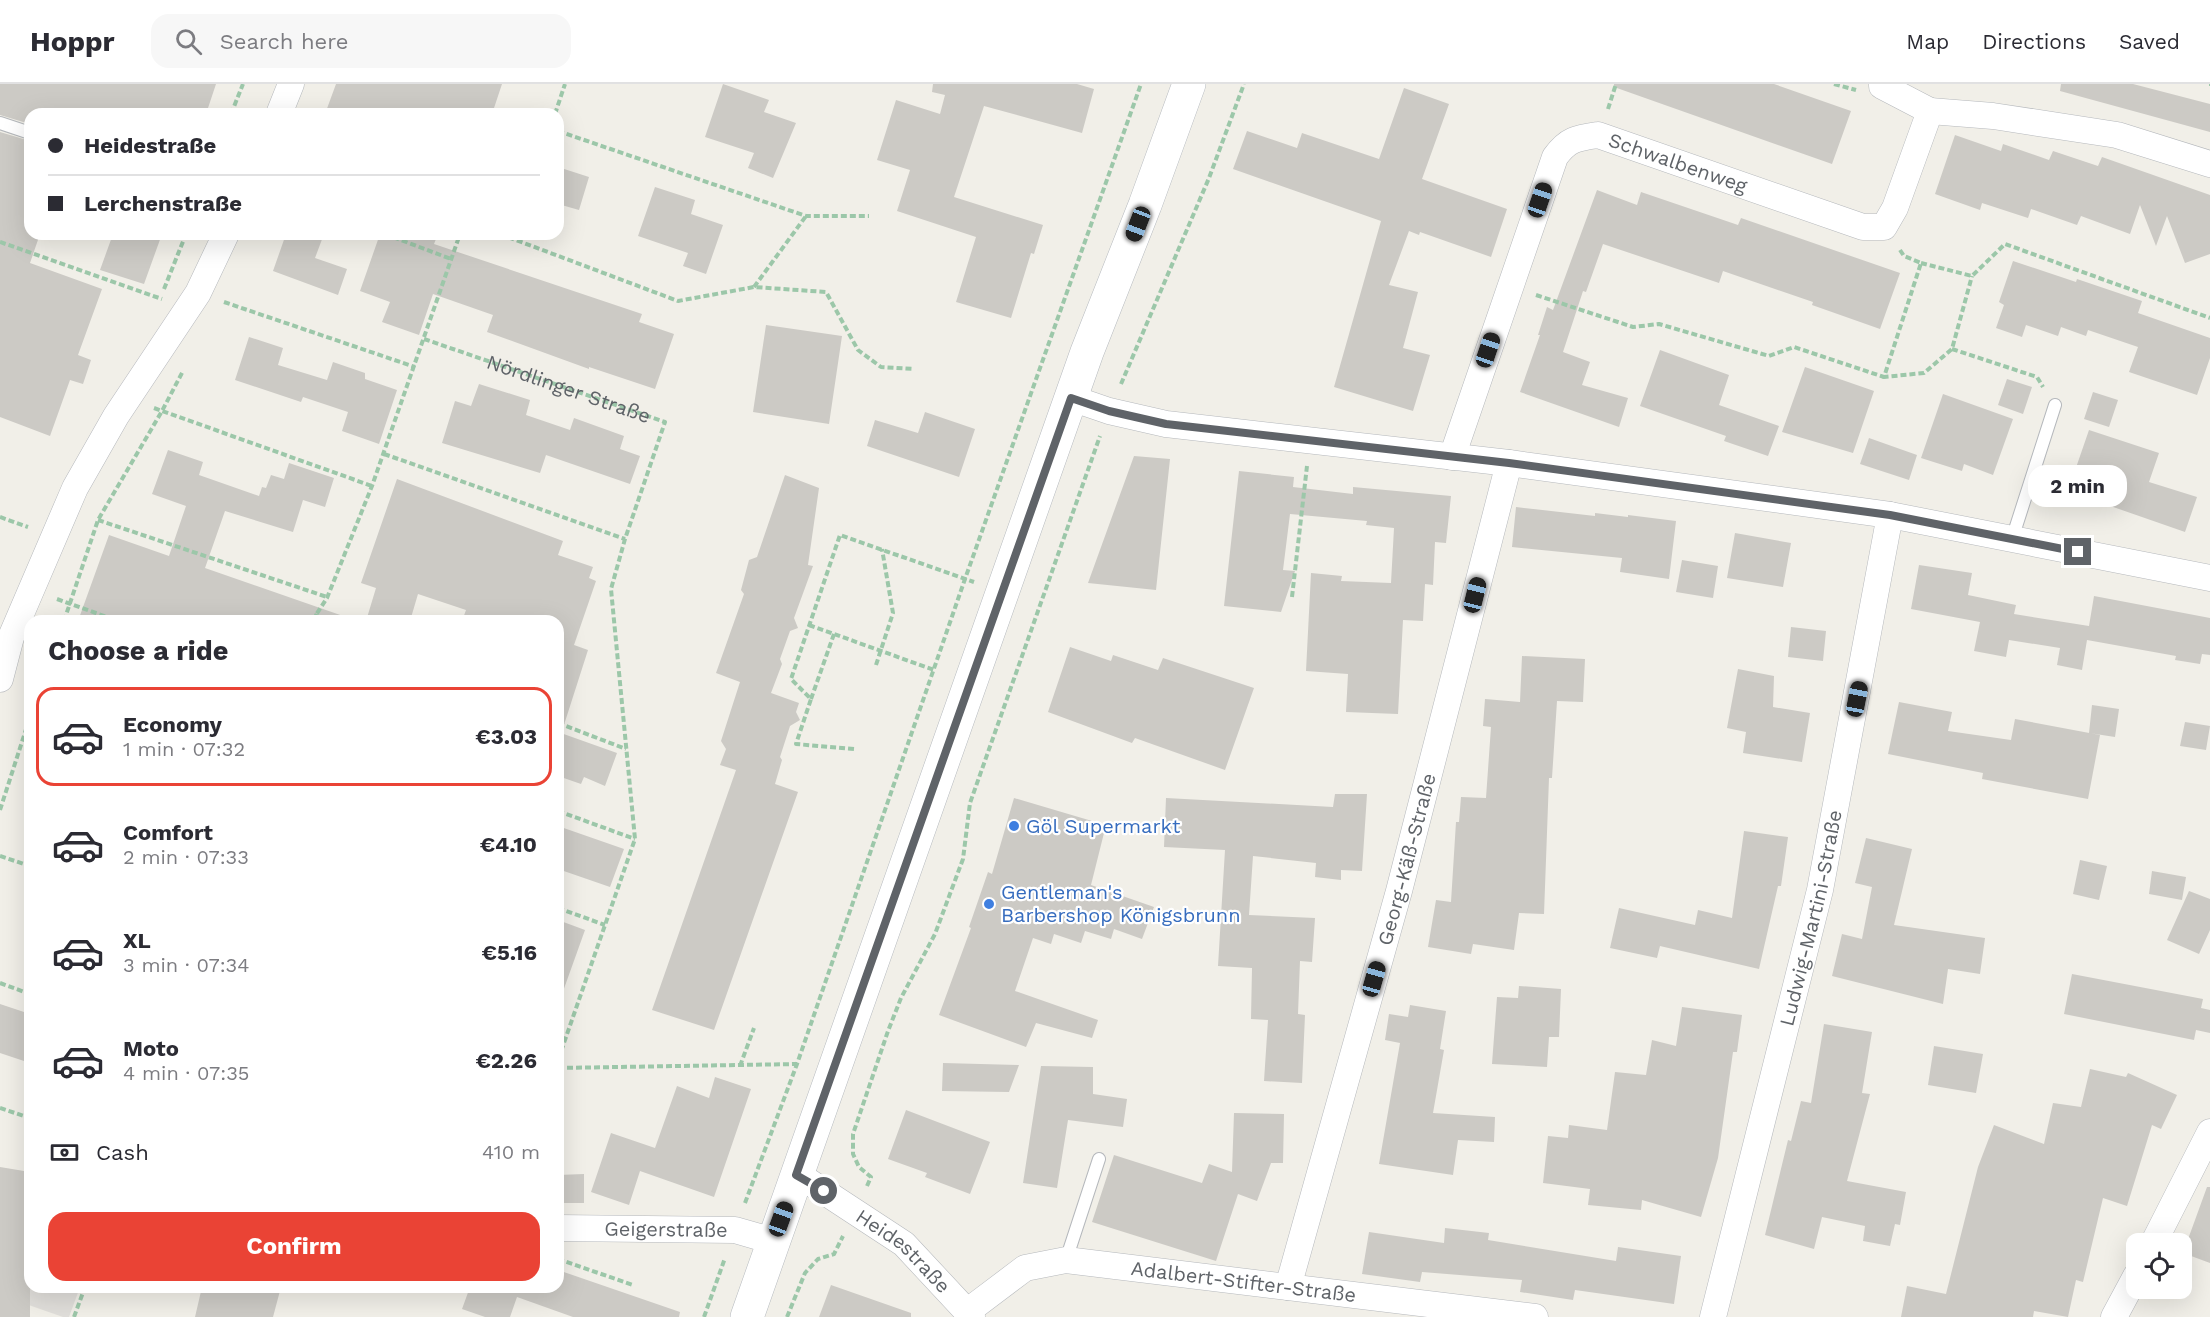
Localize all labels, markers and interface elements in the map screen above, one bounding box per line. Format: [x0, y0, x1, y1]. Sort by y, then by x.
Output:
search box [151, 14, 571, 68]
text: Hoppr [30, 25, 115, 58]
icon: search [172, 25, 205, 58]
text: Search here [220, 29, 349, 54]
text: Map [1906, 29, 1949, 54]
text: Directions [1982, 29, 2086, 54]
text: Saved [2119, 29, 2180, 54]
street label: Schwalbenweg [1605, 128, 1751, 198]
text: Heidestraße [84, 133, 216, 158]
car [1526, 180, 1554, 220]
text: Lerchenstraße [84, 191, 242, 216]
car [1123, 204, 1153, 244]
car [1474, 330, 1502, 370]
street label: Nördlinger Straße [484, 350, 654, 428]
callout: 2 min [2028, 465, 2128, 507]
text: 2 min [2050, 474, 2105, 498]
route end [2064, 538, 2091, 565]
car [1462, 575, 1488, 615]
text: Choose a ride [48, 635, 228, 667]
car [1845, 680, 1869, 718]
icon: car [51, 710, 105, 764]
text: Economy [123, 712, 222, 737]
text: €3.03 [475, 724, 537, 749]
text: 1 min · 07:32 [123, 737, 245, 761]
street label: Georg-Käß-Straße [1372, 771, 1441, 948]
street label: Ludwig-Martini-Straße [1774, 808, 1847, 1028]
place label: Göl Supermarkt [1026, 814, 1181, 838]
icon: car [51, 818, 105, 872]
marker: Göl Supermarkt [1007, 819, 1021, 833]
text: Comfort [123, 820, 213, 845]
text: €4.10 [480, 832, 537, 857]
text: 2 min · 07:33 [123, 845, 249, 869]
place label: Gentleman's Barbershop Königsbrunn [1001, 880, 1241, 927]
marker: Gentleman's Barbershop Königsbrunn [982, 897, 996, 911]
icon: car [51, 926, 105, 980]
text: XL [123, 928, 151, 953]
text: €5.16 [482, 940, 537, 965]
text: 3 min · 07:34 [123, 953, 249, 977]
car [1360, 959, 1388, 999]
icon: car [51, 1034, 105, 1088]
text: Moto [123, 1036, 179, 1061]
text: €2.26 [475, 1048, 537, 1073]
text: 4 min · 07:35 [123, 1061, 249, 1085]
icon: cash [48, 1136, 81, 1169]
text: Cash [96, 1140, 149, 1165]
text: 410 m [482, 1140, 540, 1164]
route start [810, 1177, 837, 1204]
car [766, 1199, 796, 1239]
street label: Heidestraße [851, 1204, 955, 1298]
button: Confirm [48, 1212, 540, 1281]
street label: Geigerstraße [604, 1217, 728, 1242]
map controls [2126, 1233, 2192, 1299]
button: locate [2126, 1233, 2192, 1299]
street label: Adalbert-Stifter-Straße [1130, 1256, 1357, 1307]

